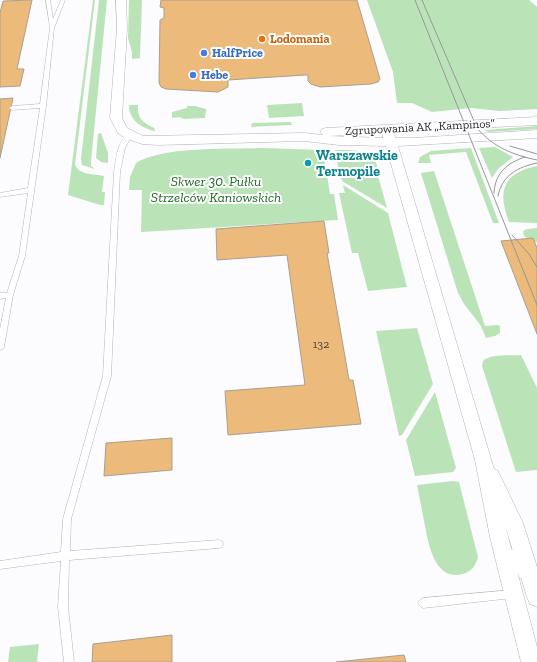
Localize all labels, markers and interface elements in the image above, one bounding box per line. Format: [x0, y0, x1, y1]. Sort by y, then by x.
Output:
place label: Lodomania [270, 32, 329, 46]
marker: Lodomania [257, 34, 267, 44]
place label: HalfPrice [212, 46, 263, 60]
marker: HalfPrice [199, 48, 209, 58]
place label: Hebe [201, 68, 228, 82]
marker: Hebe [188, 70, 198, 80]
street label: Zgrupowania AK „Kampinos” [345, 116, 495, 138]
place label: Warszawskie Termopile [316, 147, 398, 180]
marker: Warszawskie Termopile [303, 158, 313, 168]
park label: Skwer 30. Pułku Strzelców Kaniowskich [151, 173, 281, 206]
house number: 132 [313, 337, 329, 351]

